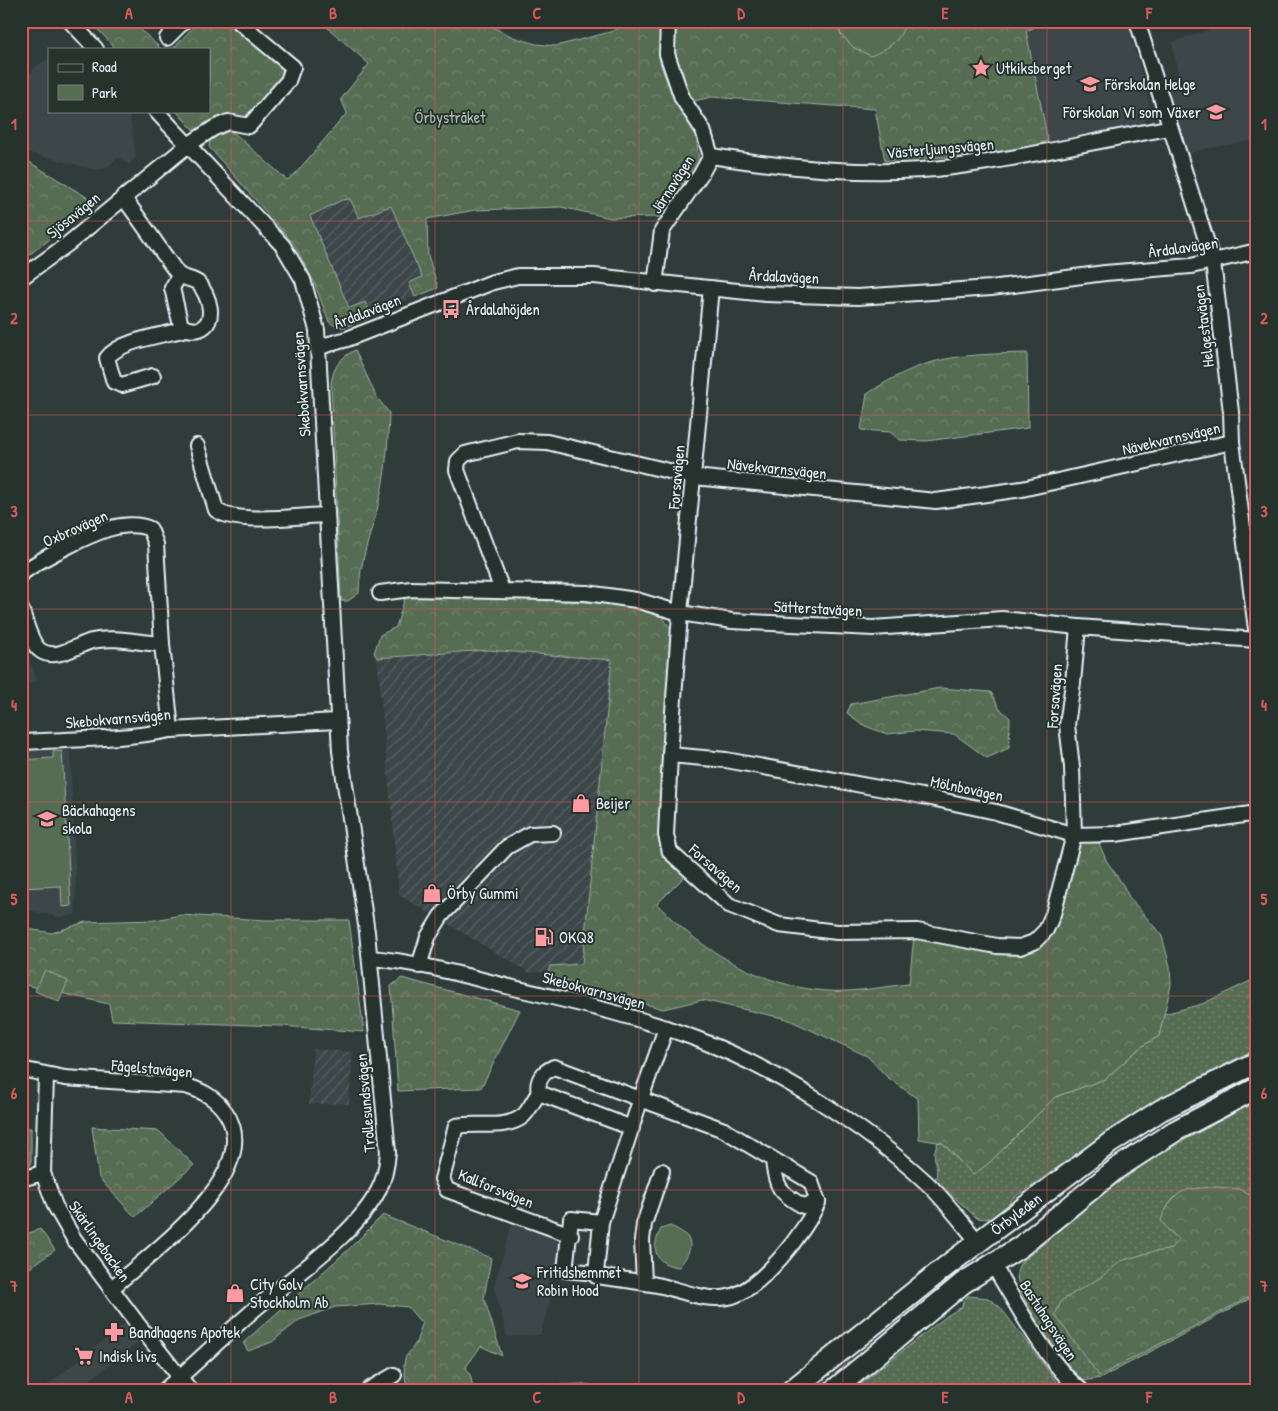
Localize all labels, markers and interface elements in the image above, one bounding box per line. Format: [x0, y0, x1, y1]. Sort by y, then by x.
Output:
text: A [125, 2, 133, 24]
text: B [329, 2, 337, 24]
text: C [533, 2, 542, 24]
text: D [737, 2, 745, 24]
text: E [941, 2, 949, 24]
text: F [1145, 2, 1153, 24]
legend [48, 48, 210, 112]
text: Road [92, 56, 117, 77]
place icon: Utkiksberget [970, 57, 992, 79]
place label: Utkiksberget [996, 57, 1072, 79]
school or university icon: Förskolan Helge [1079, 73, 1101, 95]
place label: Förskolan Helge [1104, 73, 1197, 95]
text: Park [92, 82, 117, 103]
place label: Förskolan Vi som Växer [1062, 101, 1201, 123]
school or university icon: Förskolan Vi som Växer [1205, 101, 1227, 123]
park label: Örbystråket [414, 106, 486, 128]
text: 1 [11, 113, 17, 135]
text: 1 [1261, 113, 1267, 135]
street label: Västerljungsvägen [885, 132, 995, 164]
street label: Järnavägen [645, 151, 699, 217]
street label: Sjösavägen [41, 187, 105, 243]
street label: Årdalavägen [1147, 231, 1219, 263]
street label: Årdalavägen [748, 263, 820, 289]
street label: Helgestavägen [1187, 283, 1219, 369]
street label: Årdalavägen [330, 288, 404, 334]
bus stop icon: Årdalahöjden [440, 298, 462, 320]
place label: Årdalahöjden [466, 298, 540, 320]
text: 2 [10, 307, 18, 329]
text: 2 [1260, 307, 1268, 329]
street label: Skebokvarnsvägen [286, 331, 316, 437]
street label: Nävekvarnsvägen [1120, 416, 1222, 460]
street label: Forsavägen [662, 444, 690, 511]
street label: Nävekvarnsvägen [726, 452, 828, 484]
text: 3 [10, 500, 18, 522]
text: 3 [1260, 500, 1268, 522]
street label: Oxbrovägen [39, 504, 111, 552]
street label: Sätterstavägen [773, 595, 863, 621]
street label: Forsavägen [1041, 663, 1067, 730]
text: 4 [11, 694, 17, 716]
text: 4 [1261, 694, 1267, 716]
street label: Skebokvarnsvägen [64, 702, 172, 734]
street label: Mölnbovägen [929, 770, 1005, 806]
shop icon: Beijer [570, 792, 592, 814]
place label: Beijer [596, 792, 630, 814]
place label: Bäckahagens skola [62, 799, 135, 839]
school or university icon: Bäckahagens skola [36, 808, 58, 830]
street label: Forsavägen [684, 838, 748, 897]
shop icon: Örby Gummi [421, 882, 443, 904]
place label: Örby Gummi [447, 882, 519, 904]
text: 5 [11, 888, 18, 910]
text: 5 [1261, 888, 1268, 910]
fuel station icon: OKQ8 [533, 926, 555, 948]
place label: OKQ8 [559, 926, 594, 948]
street label: Skebokvarnsvägen [540, 966, 648, 1014]
street label: Fågelstavägen [110, 1053, 193, 1083]
street label: Trollesundsvägen [350, 1053, 380, 1153]
text: 6 [11, 1082, 18, 1104]
text: 6 [1261, 1082, 1268, 1104]
street label: Kallforsvägen [455, 1163, 537, 1213]
street label: Örbyleden [986, 1187, 1046, 1240]
street label: Skärlingebacken [64, 1196, 136, 1286]
place label: Fritidshemmet Robin Hood [536, 1261, 621, 1301]
school or university icon: Fritidshemmet Robin Hood [511, 1270, 533, 1292]
place label: City Golv Stockholm Ab [250, 1273, 329, 1313]
text: 7 [9, 1275, 18, 1297]
street label: Bastuhagsvägen [1015, 1275, 1083, 1365]
text: 7 [1259, 1275, 1268, 1297]
shop icon: City Golv Stockholm Ab [224, 1282, 246, 1304]
pharmacy icon: Bandhagens Apotek [103, 1321, 125, 1343]
place label: Bandhagens Apotek [129, 1321, 240, 1343]
supermarket icon: Indisk livs [73, 1345, 95, 1367]
place label: Indisk livs [99, 1345, 157, 1367]
text: A [125, 1386, 133, 1408]
text: B [329, 1386, 337, 1408]
text: C [533, 1386, 542, 1408]
text: D [737, 1386, 745, 1408]
text: E [941, 1386, 949, 1408]
text: F [1145, 1386, 1153, 1408]

